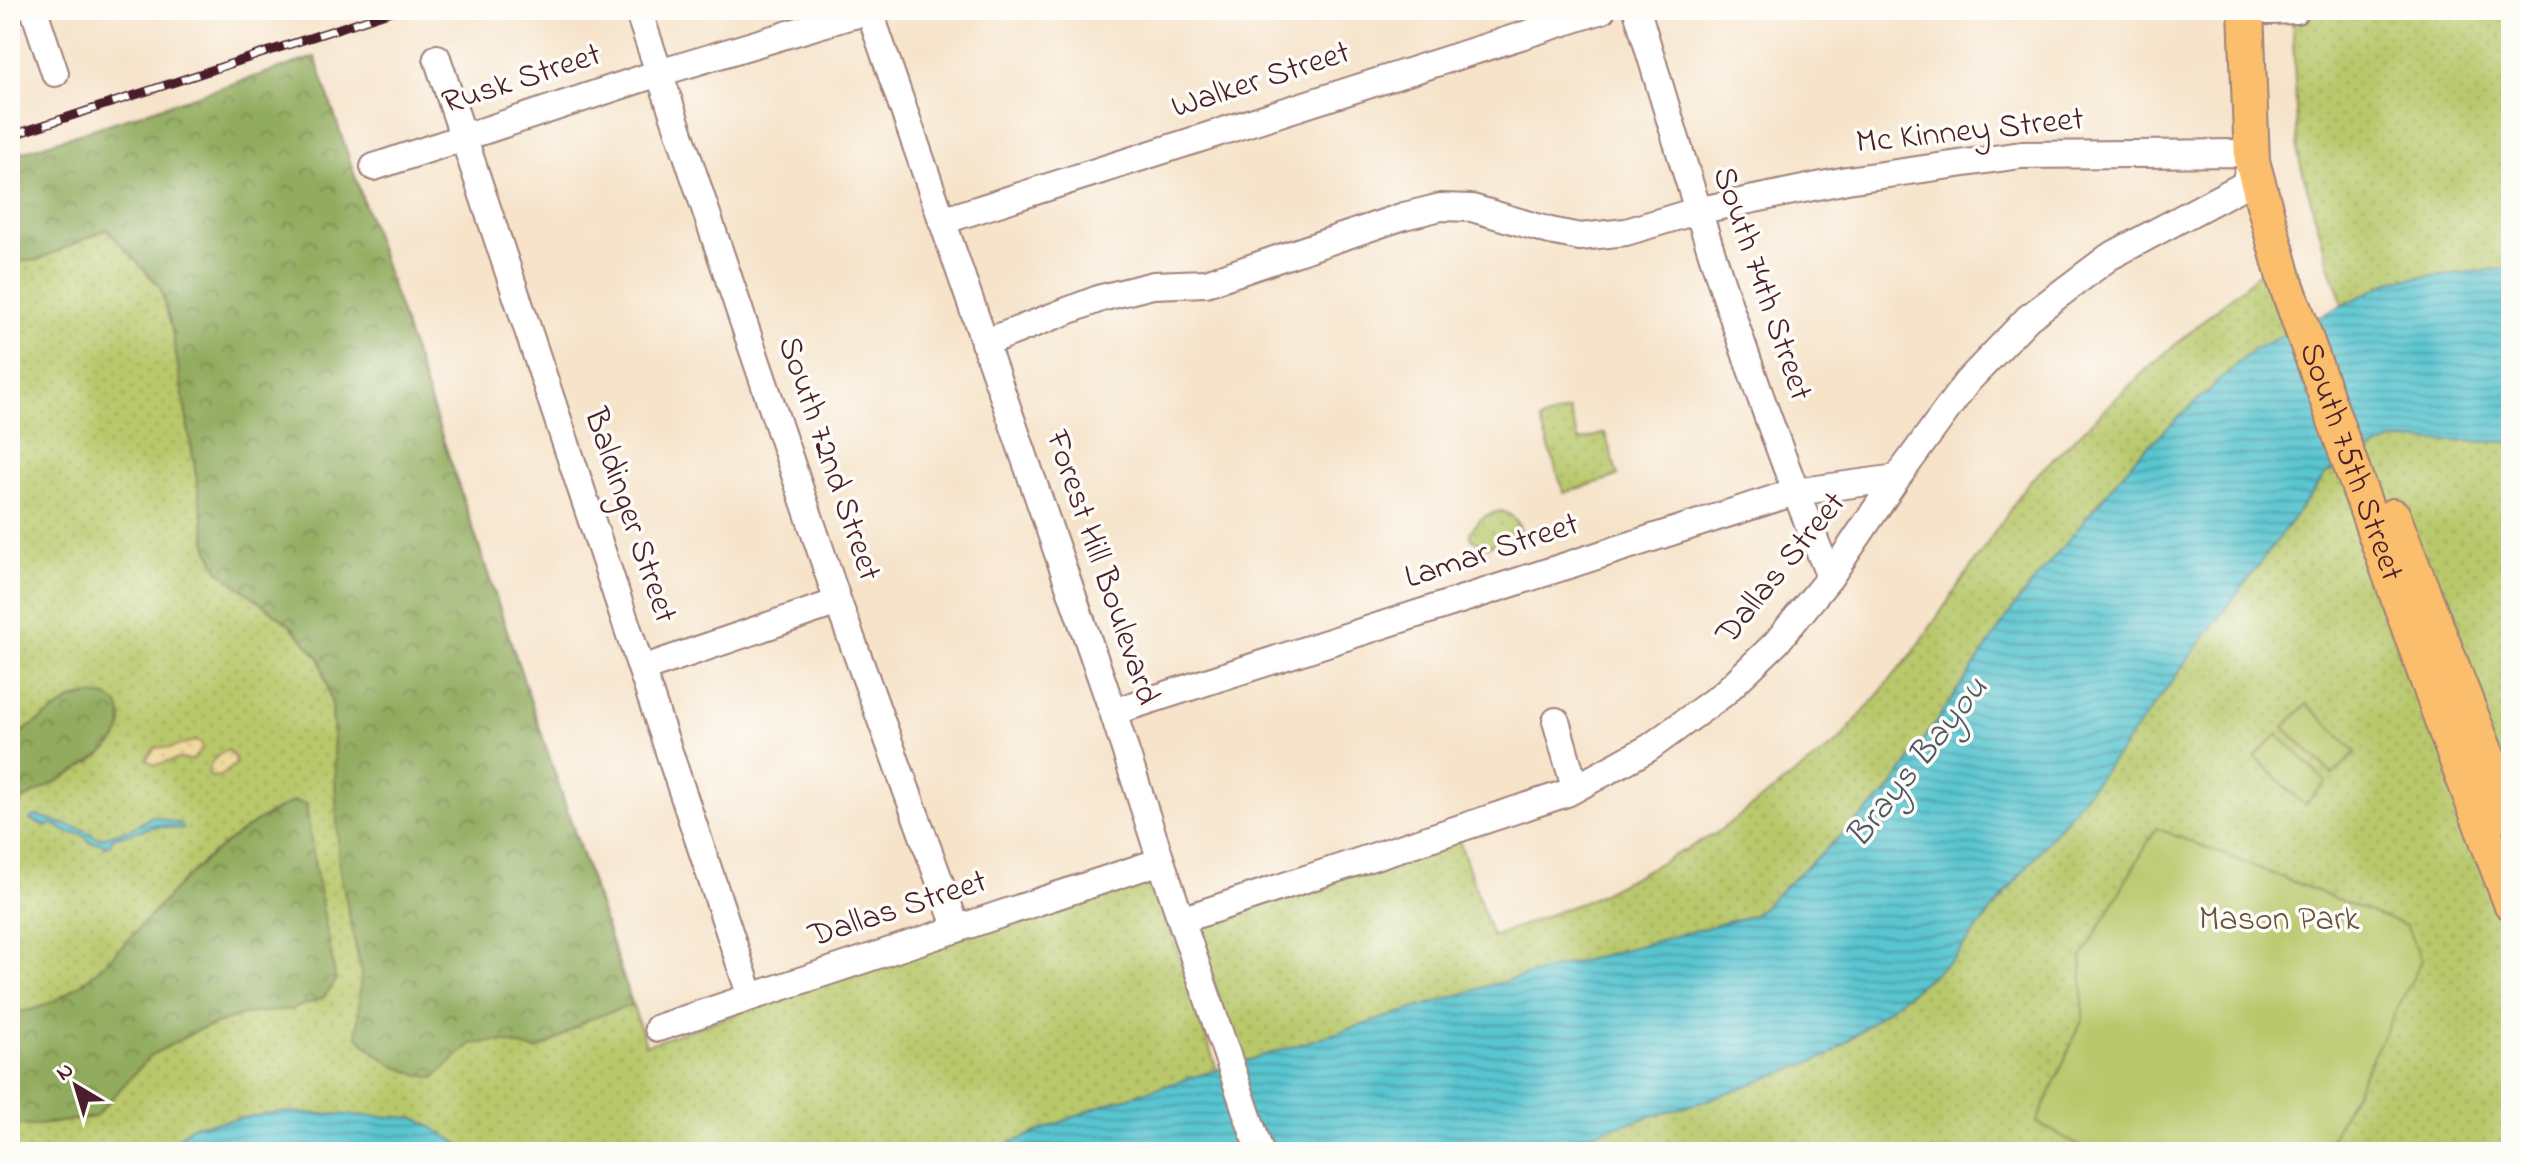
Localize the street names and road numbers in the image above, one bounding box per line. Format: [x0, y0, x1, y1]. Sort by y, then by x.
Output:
street label: Walker Street [1165, 29, 1357, 133]
street label: Rusk Street [436, 31, 608, 129]
street label: Mc Kinney Street [1854, 95, 2086, 169]
street label: South 74th Street [1698, 160, 1824, 408]
street label: South 72nd Street [763, 330, 893, 588]
street label: South 75th Street [2284, 336, 2415, 588]
street label: Baldinger Street [569, 401, 689, 630]
street label: Forest Hill Boulevard [1030, 423, 1171, 712]
street label: Dallas Street [1704, 482, 1860, 657]
street label: Lamar Street [1398, 500, 1586, 604]
street label: Dallas Street [802, 858, 994, 963]

